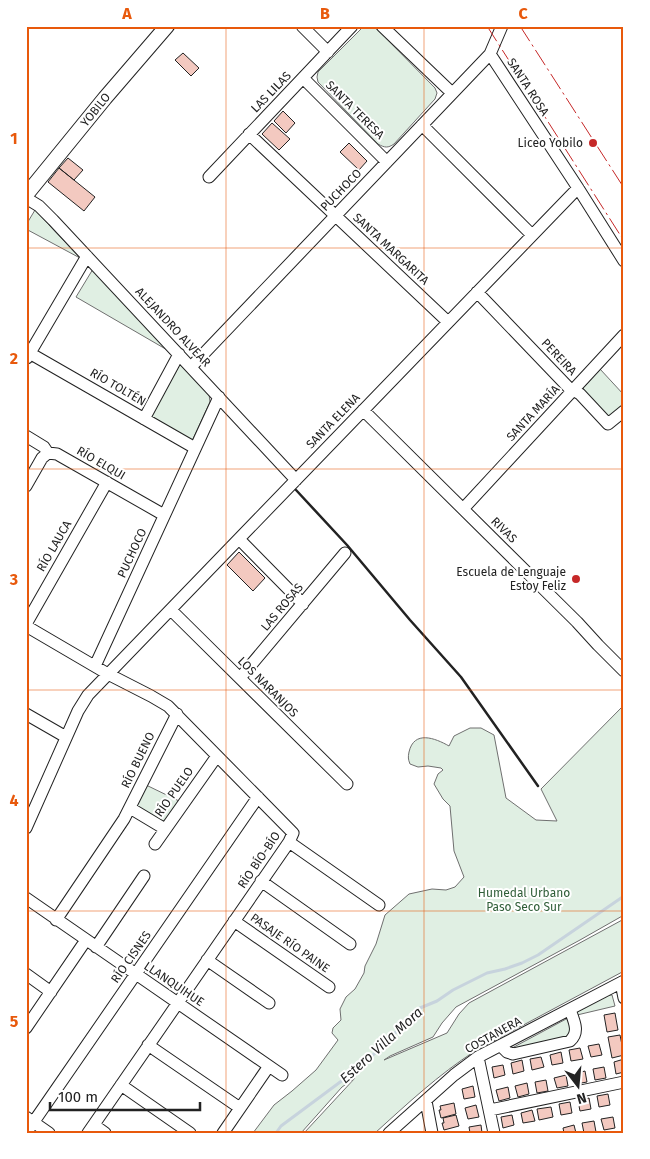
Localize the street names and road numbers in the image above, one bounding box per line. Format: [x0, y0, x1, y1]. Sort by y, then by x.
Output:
street label: SANTA ROSA [504, 55, 552, 119]
street label: LAS LILAS [248, 68, 294, 115]
street label: SANTA TERESA [323, 78, 387, 142]
street label: YOBILO [78, 90, 113, 129]
street label: PUCHOCO [318, 166, 364, 214]
street label: SANTA MARGARITA [350, 210, 432, 288]
street label: ALEJANDRO ALVEAR [133, 284, 213, 370]
street label: PEREIRA [539, 336, 579, 378]
street label: RÍO TOLTÉN [88, 365, 149, 409]
street label: SANTA MARÍA [503, 381, 562, 444]
street label: SANTA ELENA [303, 390, 363, 451]
street label: RÍO ELQUI [74, 443, 128, 483]
street label: RIVAS [488, 514, 520, 546]
street label: RÍO LAUCA [33, 517, 74, 574]
street label: PUCHOCO [114, 526, 150, 580]
street label: LAS ROSAS [258, 580, 306, 634]
street label: LOS NARANJOS [235, 654, 301, 720]
street label: RÍO BUENO [118, 729, 158, 790]
street label: RÍO PUELO [151, 764, 196, 820]
street label: RÍO BÍO-BÍO [234, 828, 283, 891]
street label: PASAJE RÍO PAINE [248, 910, 333, 975]
street label: RÍO CISNES [107, 927, 154, 986]
street label: LLANQUIHUE [141, 959, 207, 1009]
street label: COSTANERA [462, 1014, 524, 1056]

